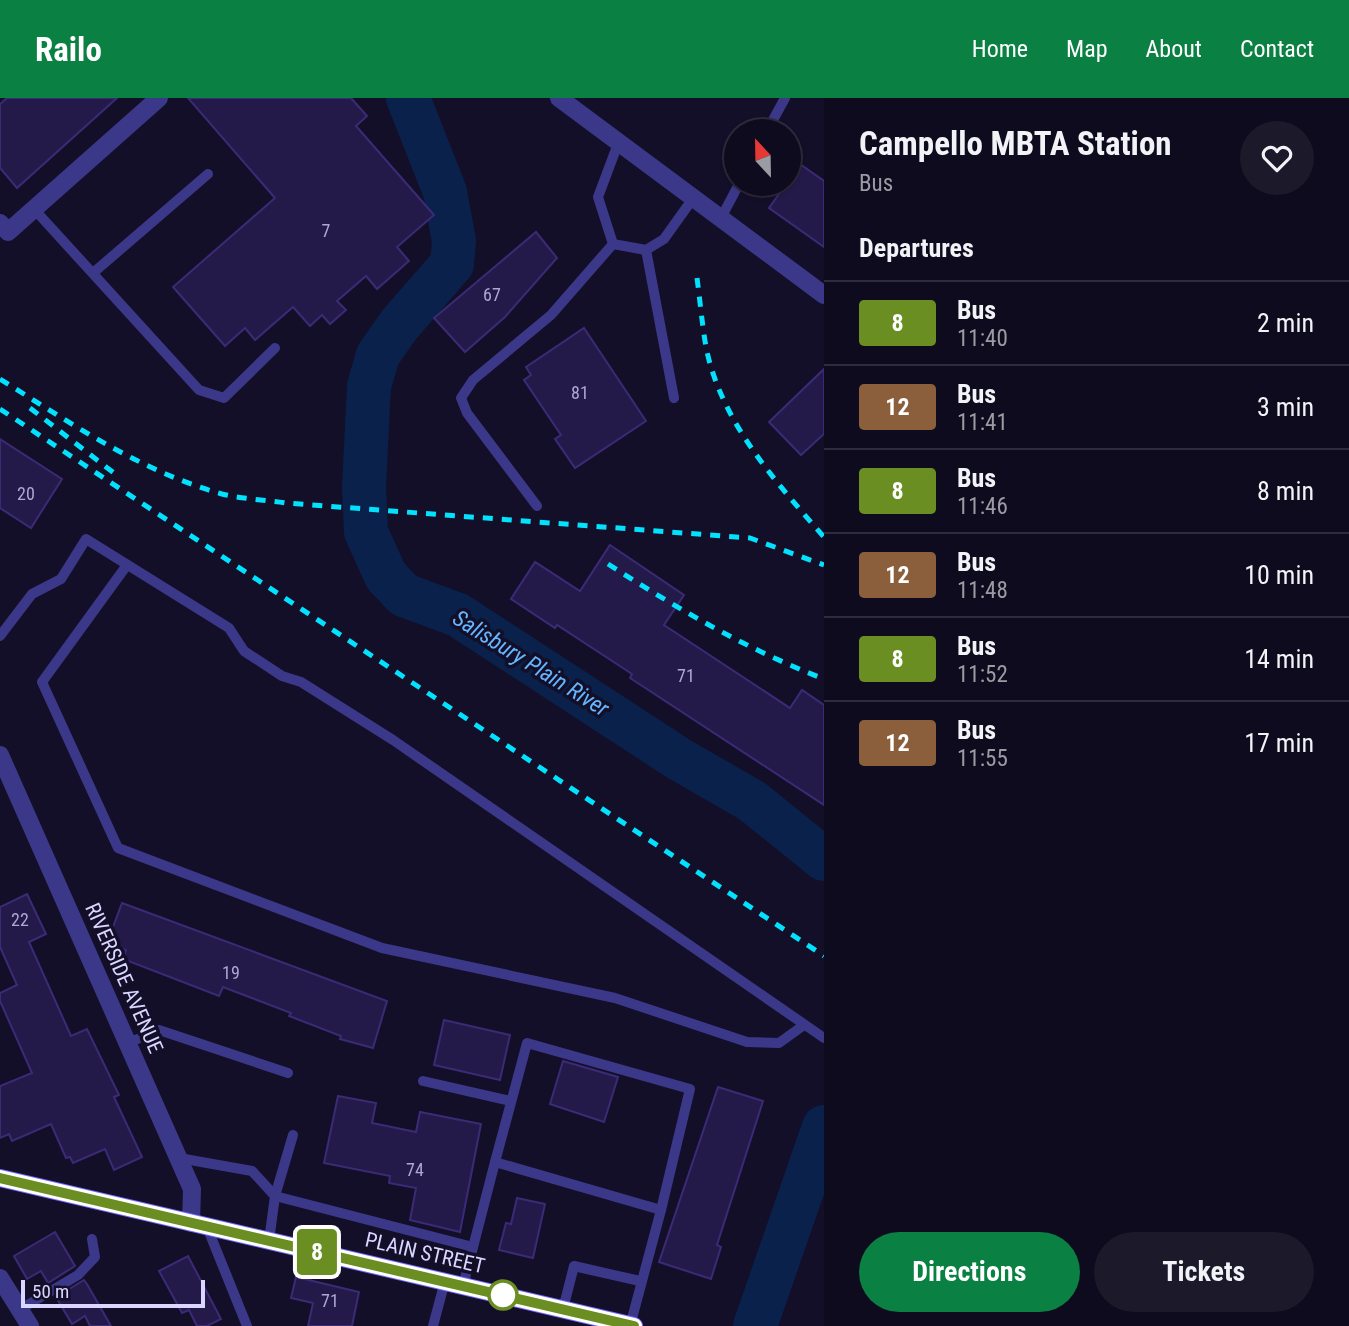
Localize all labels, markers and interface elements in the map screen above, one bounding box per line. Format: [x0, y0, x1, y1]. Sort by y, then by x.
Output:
text: Railo [35, 30, 102, 69]
text: Home [972, 35, 1028, 63]
text: Map [1066, 35, 1108, 63]
text: About [1146, 35, 1202, 63]
text: Contact [1240, 35, 1314, 63]
north arrow [724, 119, 802, 196]
map controls [724, 119, 801, 196]
button: heart [1240, 121, 1314, 195]
text: Campello MBTA Station [859, 124, 1172, 163]
text: Bus [859, 170, 893, 197]
house number: 7 [322, 220, 331, 241]
text: Departures [859, 233, 974, 263]
house number: 67 [483, 284, 501, 305]
text: Bus [957, 295, 996, 325]
text: 2 min [1257, 308, 1314, 338]
text: 8 [891, 309, 904, 337]
text: 11:40 [957, 325, 1008, 352]
text: Bus [957, 379, 996, 409]
house number: 81 [571, 382, 589, 403]
text: 3 min [1257, 392, 1314, 422]
text: 12 [885, 393, 910, 421]
text: 11:41 [957, 409, 1008, 436]
text: Bus [957, 463, 996, 493]
text: 8 min [1257, 476, 1314, 506]
text: 8 [891, 477, 904, 505]
house number: 20 [17, 483, 35, 504]
text: 11:46 [957, 493, 1008, 520]
text: Bus [957, 547, 996, 577]
text: 10 min [1244, 560, 1314, 590]
text: 12 [885, 561, 910, 589]
text: 11:48 [957, 577, 1008, 604]
water label: Salisbury Plain River [448, 605, 615, 723]
text: Bus [957, 631, 996, 661]
text: 14 min [1244, 644, 1314, 674]
text: 8 [891, 645, 904, 673]
text: 11:52 [957, 661, 1008, 688]
house number: 71 [677, 665, 695, 686]
text: Bus [957, 715, 996, 745]
text: 17 min [1244, 728, 1314, 758]
text: 12 [885, 729, 910, 757]
text: 11:55 [957, 745, 1008, 772]
street label: RIVERSIDE AVENUE [80, 899, 168, 1057]
house number: 22 [11, 909, 29, 930]
house number: 19 [222, 962, 240, 983]
house number: 74 [406, 1159, 424, 1180]
street label: PLAIN STREET [363, 1228, 487, 1278]
line badge: 8 [294, 1229, 340, 1275]
button: Directions [859, 1232, 1080, 1312]
button: Tickets [1094, 1232, 1314, 1312]
text: 8 [311, 1238, 323, 1266]
scale bar [21, 1277, 205, 1309]
text: 50 m [32, 1280, 69, 1303]
unlabelled marker [488, 1280, 518, 1310]
house number: 71 [321, 1290, 339, 1311]

